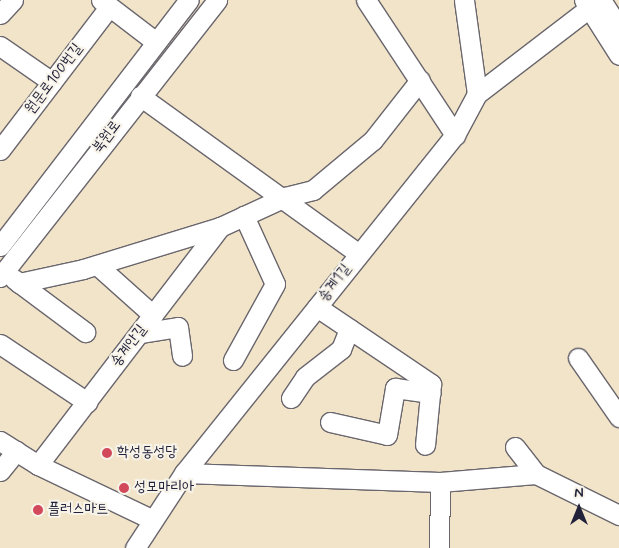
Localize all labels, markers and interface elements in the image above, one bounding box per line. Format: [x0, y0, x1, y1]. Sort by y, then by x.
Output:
street label: 원문로100번길 [22, 40, 86, 118]
street label: 북원로 [89, 117, 125, 157]
street label: 송계1길 [315, 260, 355, 306]
street label: 송계안길 [107, 321, 151, 371]
place label: 학성동성당 [117, 444, 177, 462]
marker: 학성동성당 [101, 447, 113, 459]
place label: 성모마리아 [134, 479, 194, 497]
marker: 성모마리아 [118, 482, 130, 494]
north arrow [554, 483, 604, 533]
text: N [574, 484, 584, 502]
place label: 플러스마트 [48, 501, 108, 519]
marker: 플러스마트 [32, 504, 44, 516]

